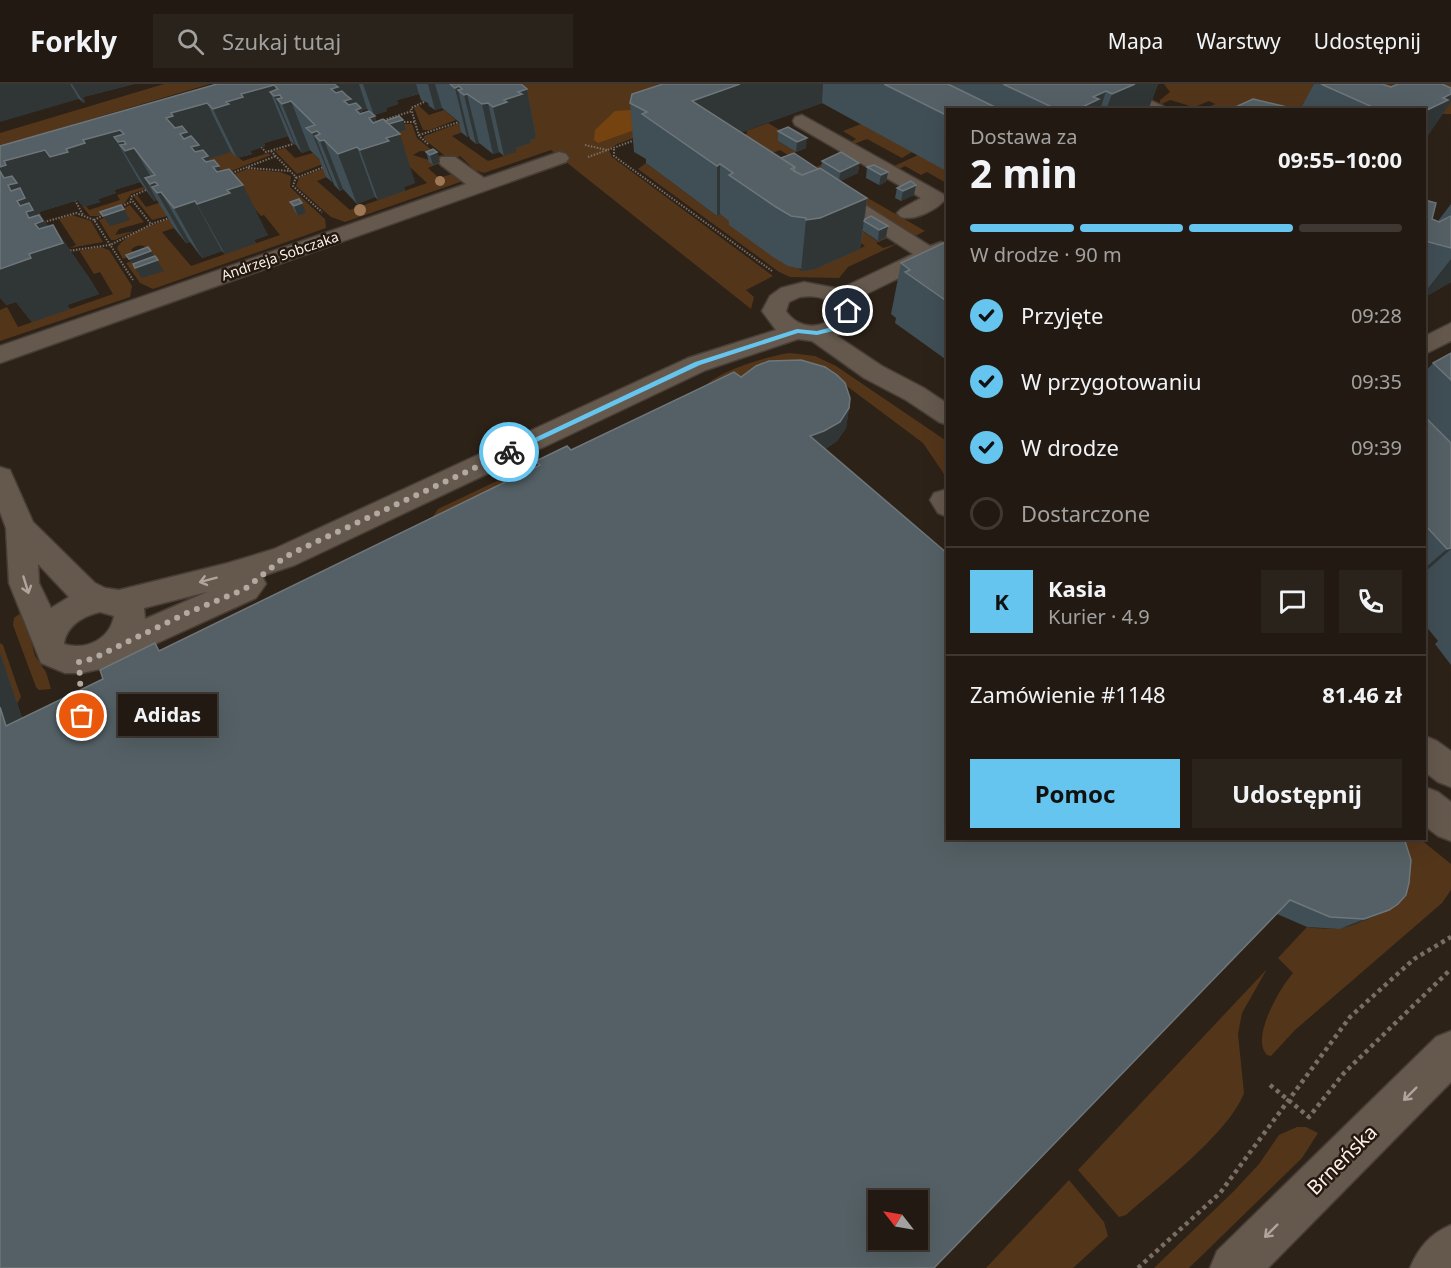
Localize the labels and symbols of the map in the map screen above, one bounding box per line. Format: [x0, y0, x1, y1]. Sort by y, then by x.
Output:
street label: Andrzeja Sobczaka [219, 227, 341, 285]
pin [822, 285, 873, 336]
courier [479, 422, 539, 482]
one-way arrow [21, 575, 32, 594]
one-way arrow [199, 575, 218, 586]
pin [56, 690, 107, 741]
callout: Adidas [118, 695, 217, 737]
one-way arrow [1402, 1086, 1417, 1101]
street label: Brneńska [1301, 1119, 1383, 1201]
north arrow [868, 1190, 928, 1250]
one-way arrow [1264, 1223, 1279, 1238]

